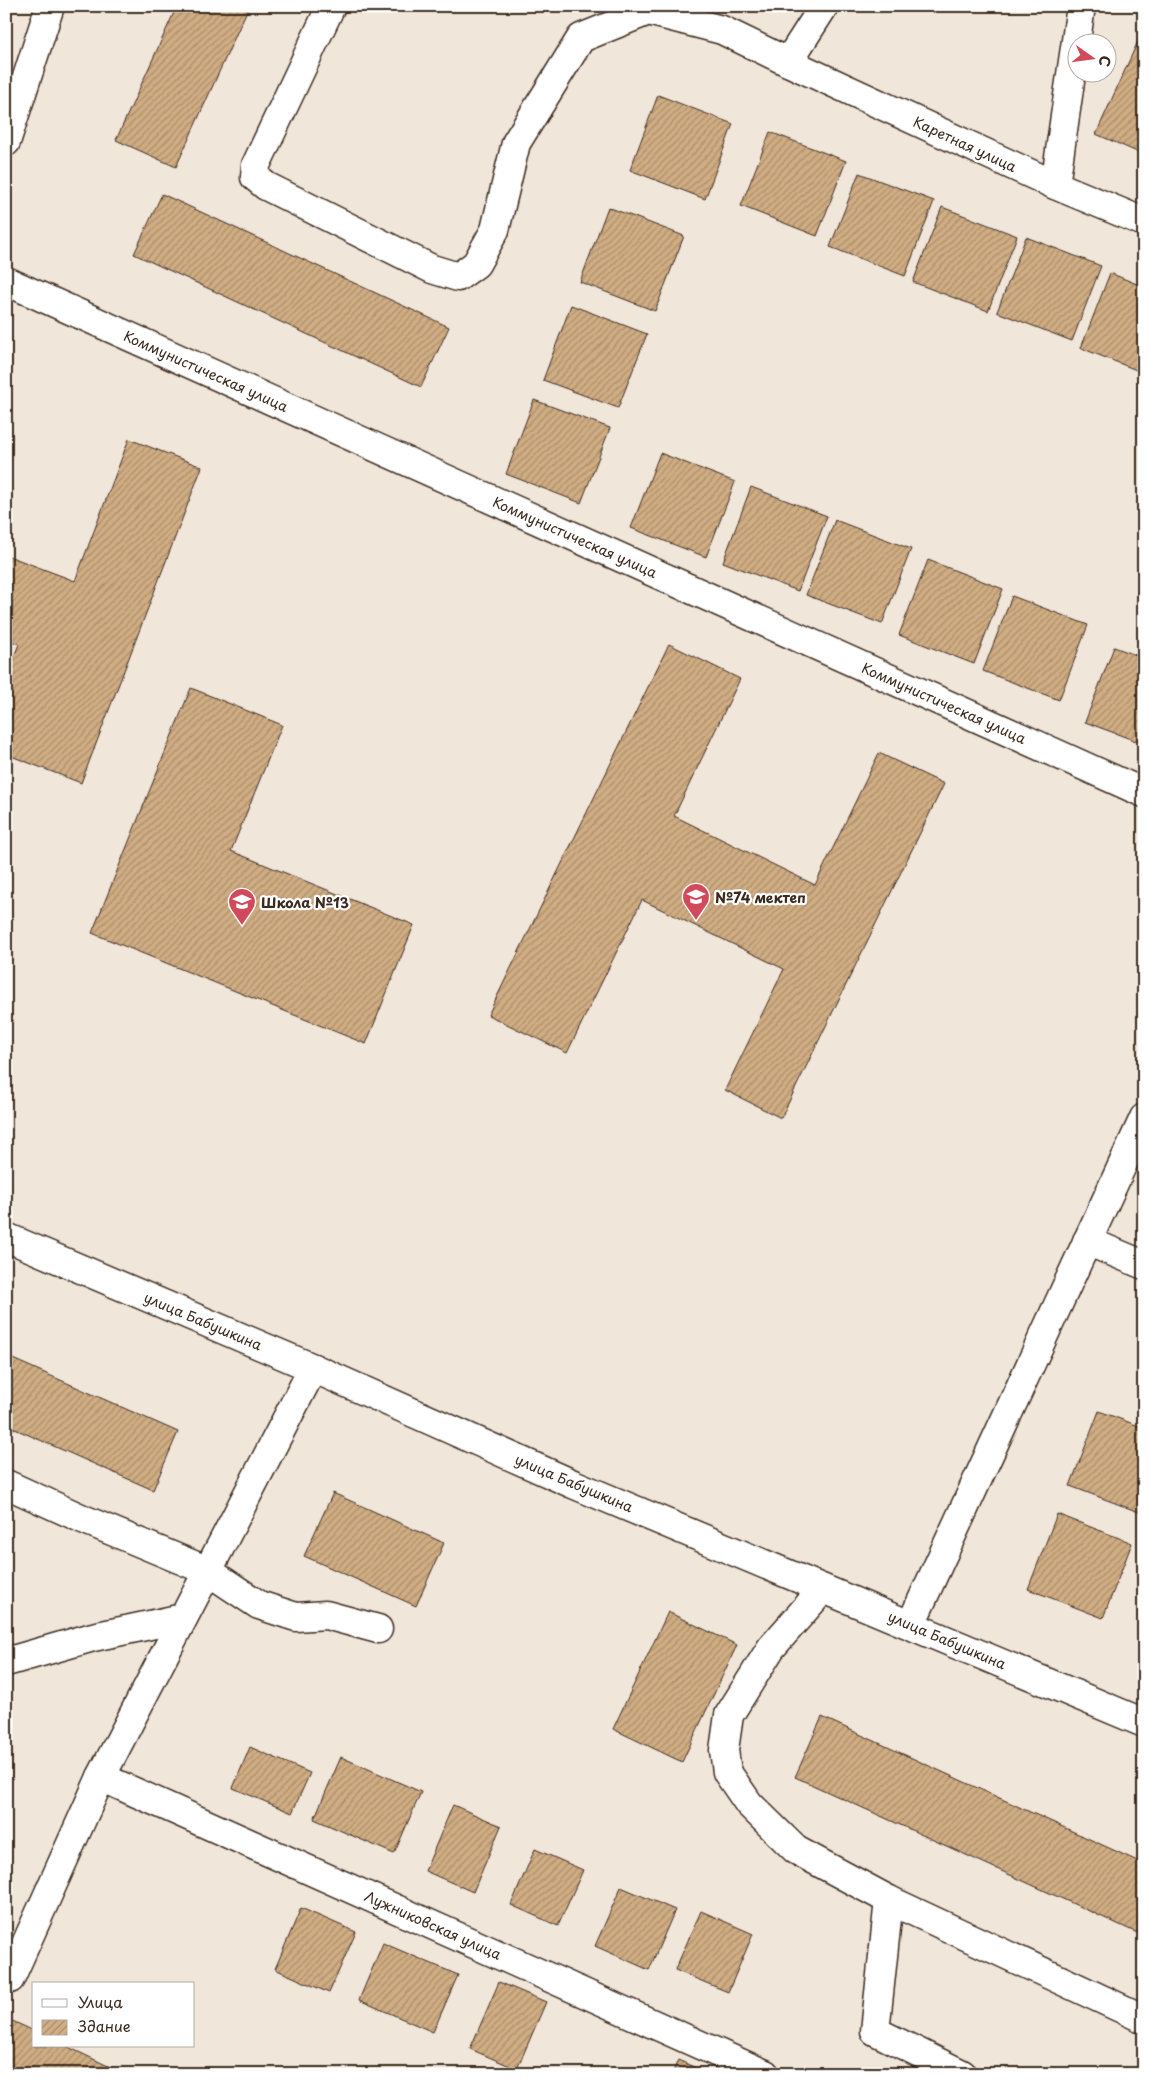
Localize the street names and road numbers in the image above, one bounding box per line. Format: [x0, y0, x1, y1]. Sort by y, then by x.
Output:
street label: Каретная улица [910, 111, 1020, 177]
street label: Коммунистическая улица [120, 325, 292, 417]
street label: Коммунистическая улица [489, 491, 661, 583]
street label: Коммунистическая улица [858, 657, 1030, 749]
street label: улица Бабушкина [141, 1287, 265, 1355]
street label: улица Бабушкина [512, 1449, 636, 1517]
street label: улица Бабушкина [885, 1606, 1009, 1674]
street label: Лужниковская улица [361, 1885, 505, 1965]

